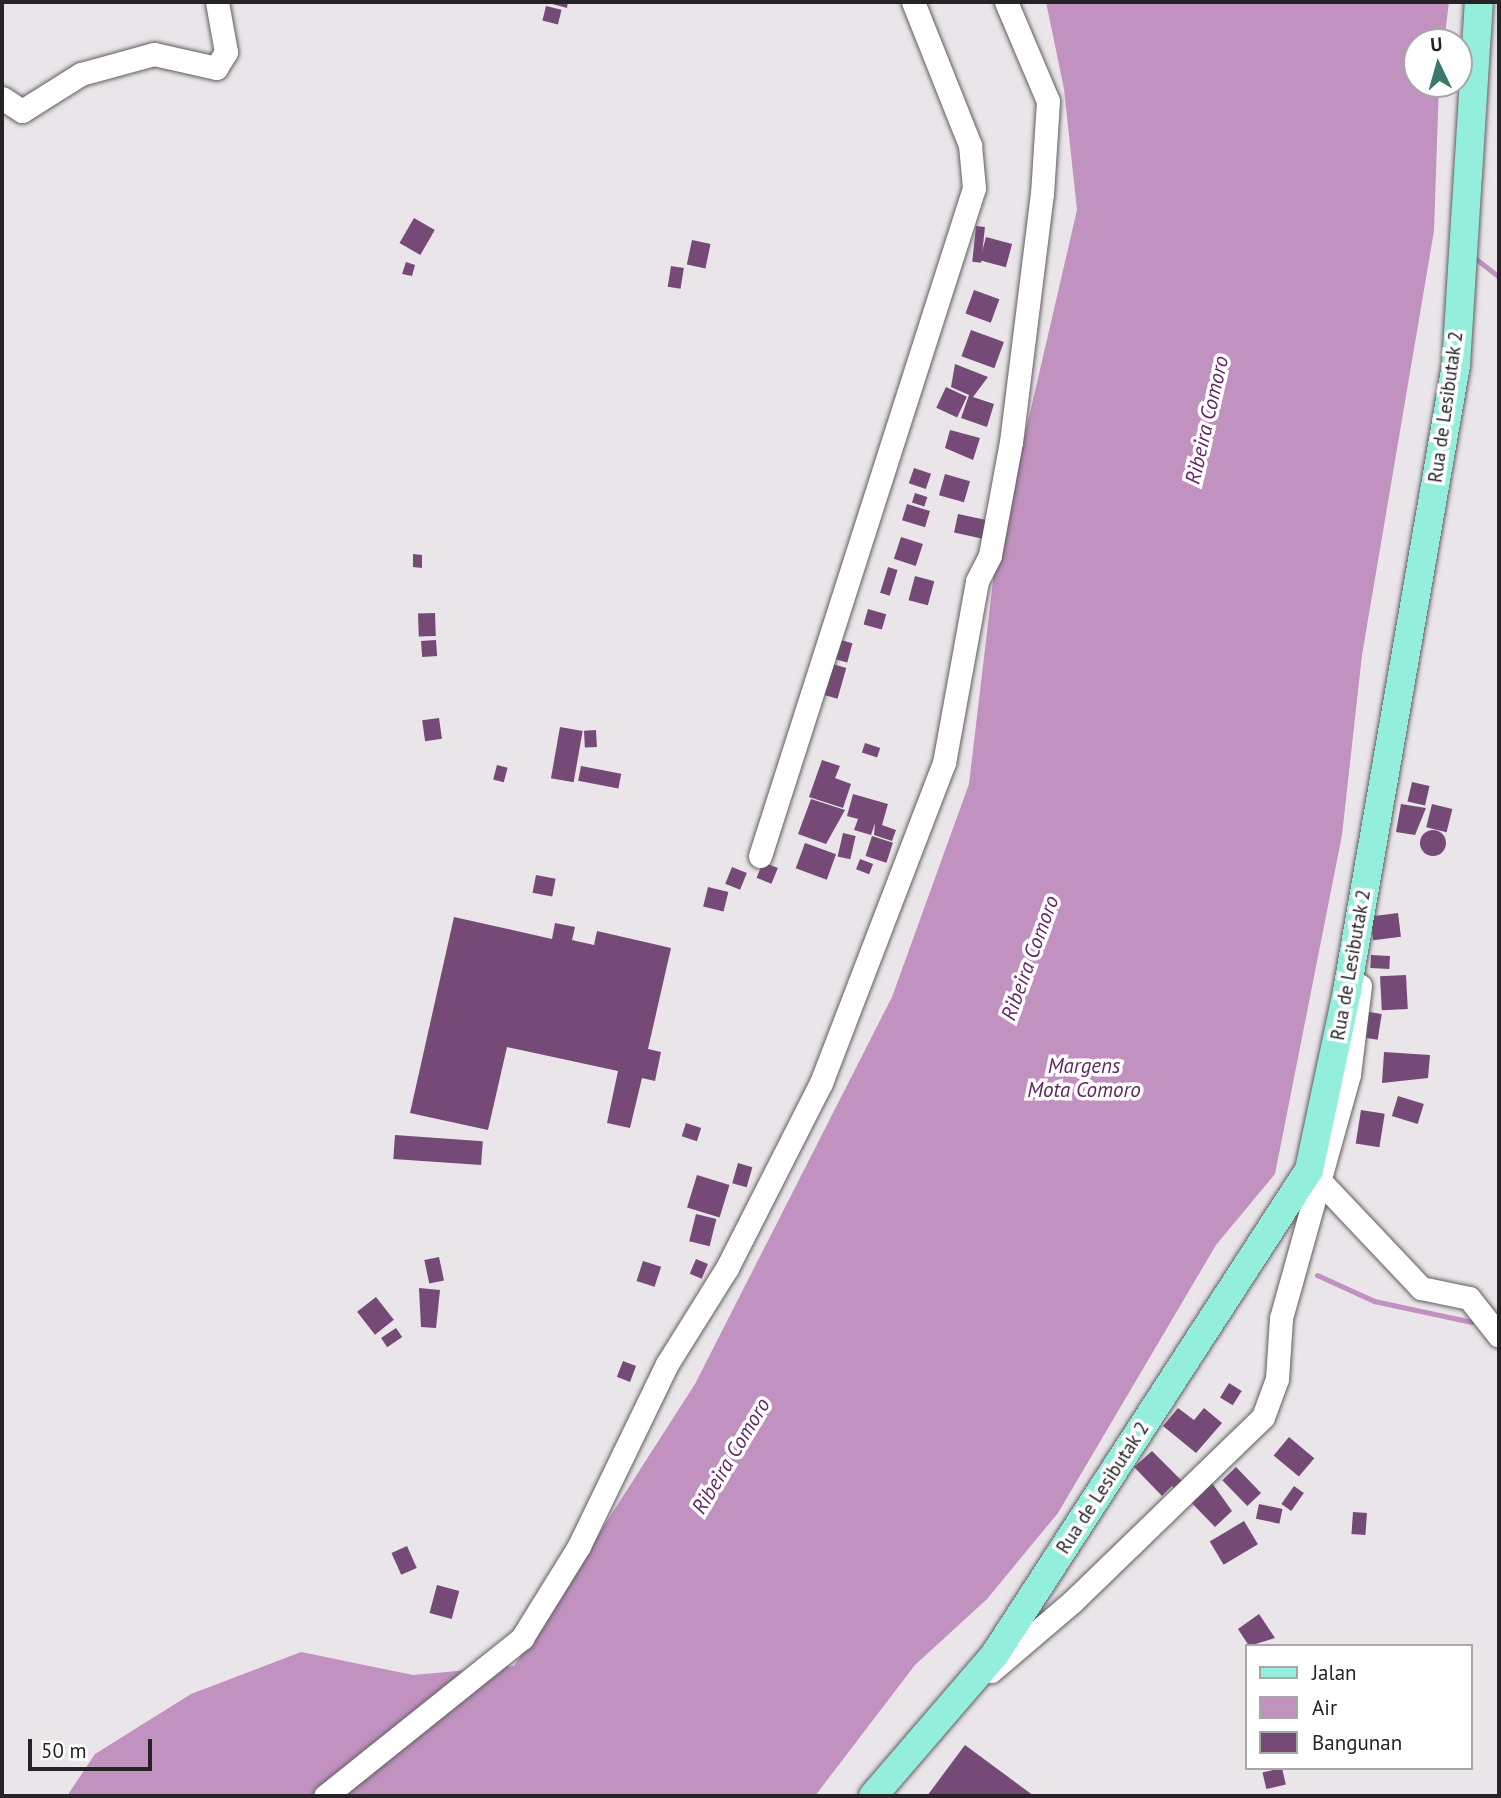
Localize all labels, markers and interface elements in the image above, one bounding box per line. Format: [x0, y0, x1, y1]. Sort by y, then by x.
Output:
north arrow [1403, 28, 1473, 98]
text: U [1429, 32, 1443, 57]
street label: Rua de Lesibutak 2 [1424, 330, 1468, 484]
water label: Ribeira Comoro [1180, 353, 1234, 487]
street label: Rua de Lesibutak 2 [1326, 888, 1376, 1042]
water label: Ribeira Comoro [996, 892, 1064, 1024]
water label: Margens Mota Comoro [1027, 1053, 1141, 1103]
water label: Ribeira Comoro [687, 1393, 775, 1519]
street label: Rua de Lesibutak 2 [1052, 1418, 1154, 1558]
legend [1246, 1644, 1473, 1770]
text: Jalan [1312, 1659, 1357, 1686]
text: Air [1312, 1694, 1337, 1721]
scale bar [32, 1724, 156, 1768]
text: Bangunan [1312, 1729, 1402, 1756]
text: 50 m [41, 1737, 87, 1764]

